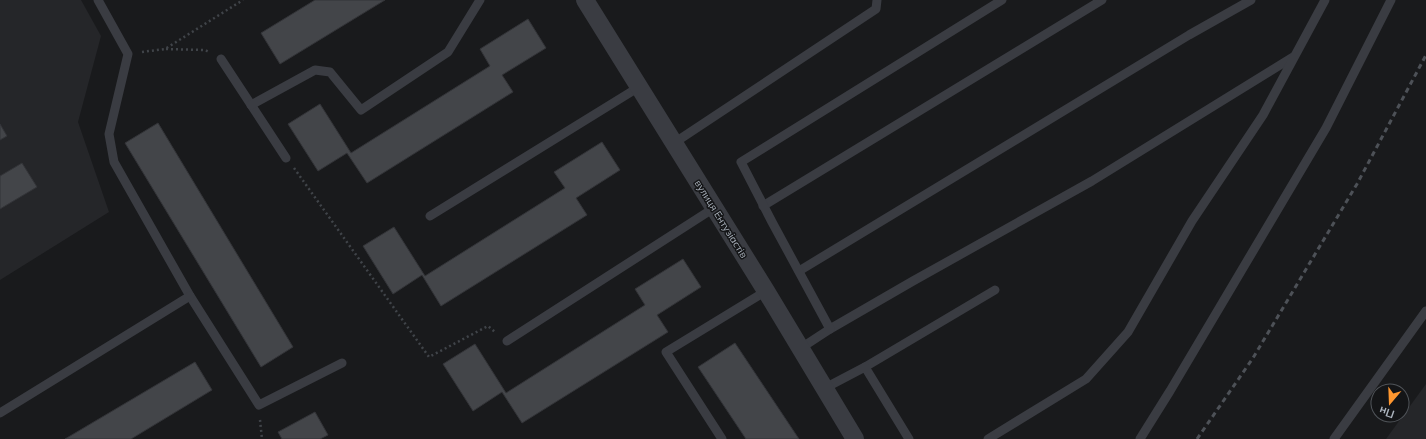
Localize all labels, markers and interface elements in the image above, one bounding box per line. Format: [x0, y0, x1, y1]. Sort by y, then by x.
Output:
street label: вулиця Ентузіастів [692, 177, 751, 261]
north arrow [1370, 383, 1410, 423]
text: Пн [1377, 403, 1396, 422]

